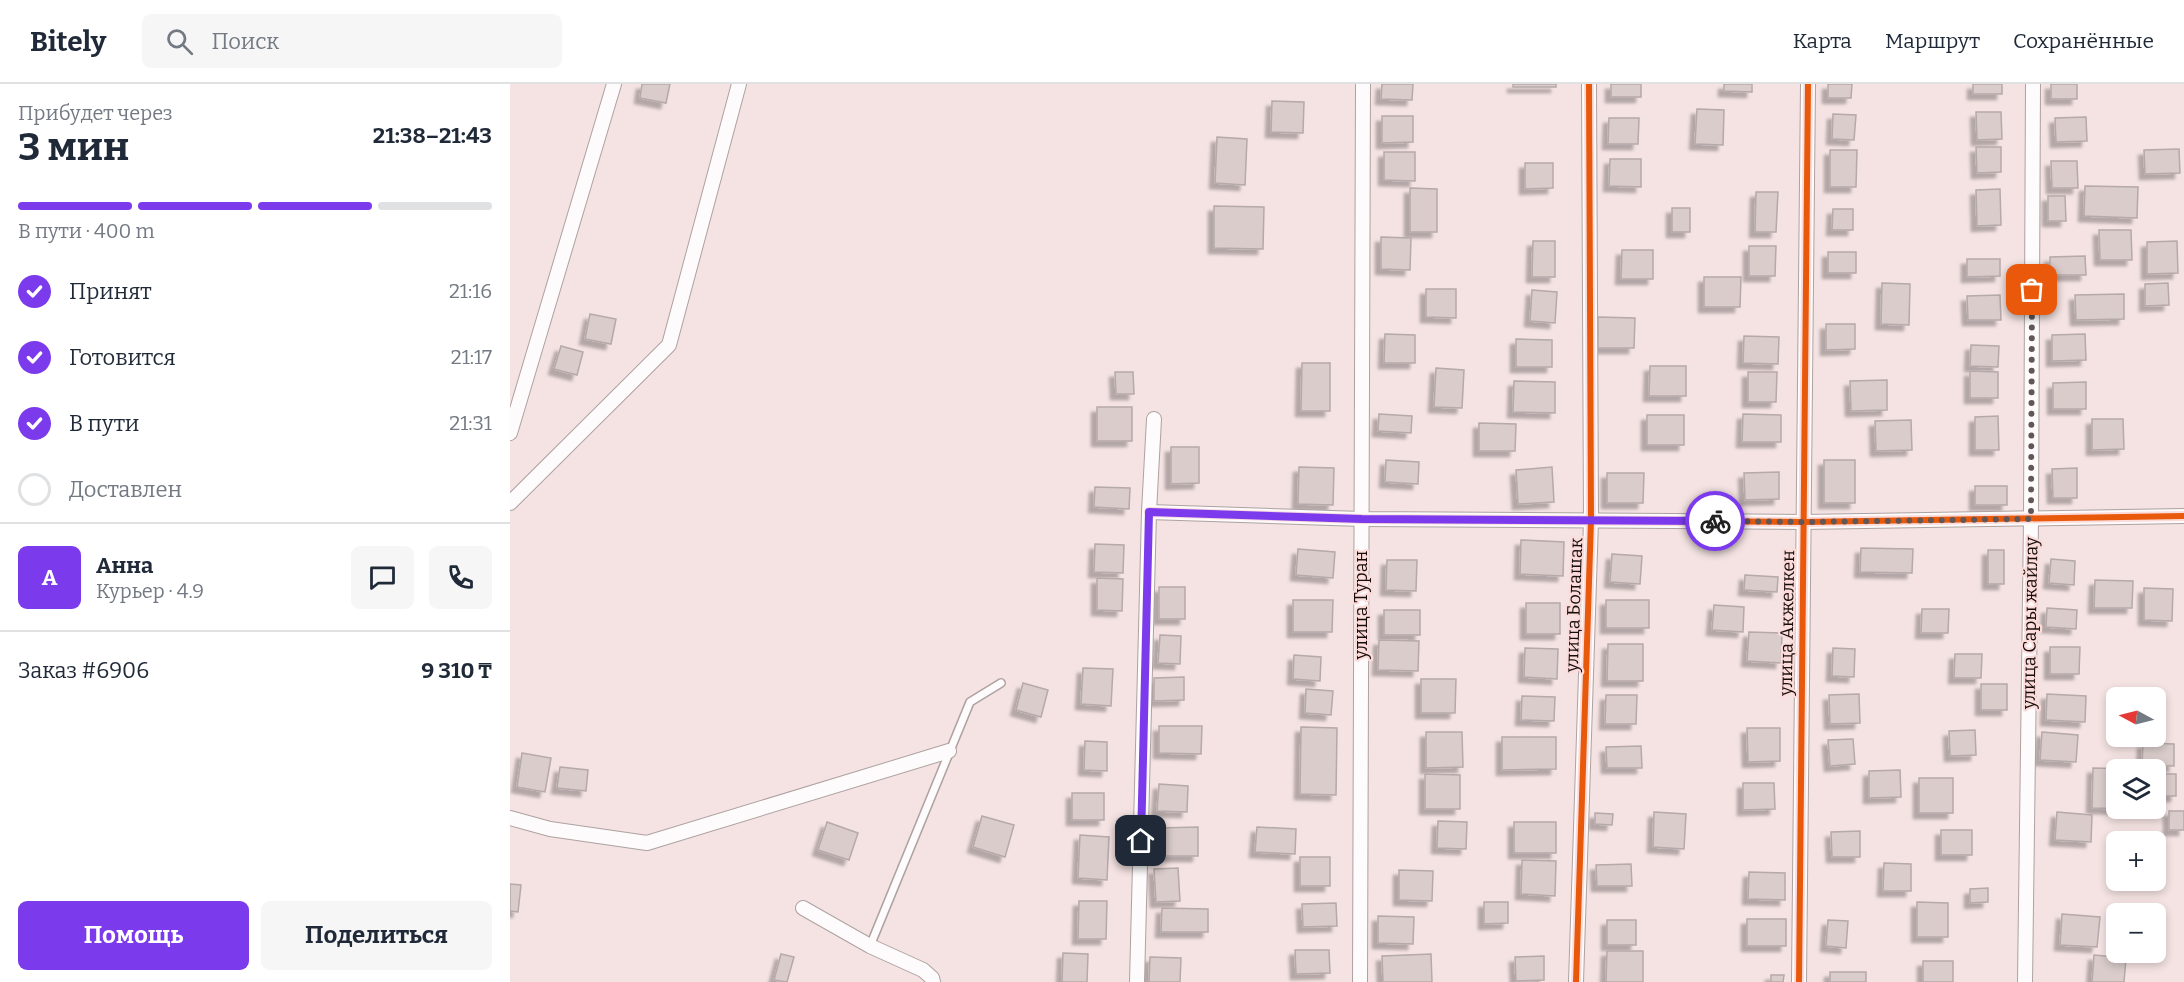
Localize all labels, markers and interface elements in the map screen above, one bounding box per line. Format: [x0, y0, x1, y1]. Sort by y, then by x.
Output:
search box [142, 14, 562, 68]
text: Bitely [30, 25, 106, 58]
icon: search [163, 25, 196, 58]
text: Поиск [211, 28, 279, 55]
text: Карта [1793, 28, 1852, 54]
text: Маршрут [1885, 28, 1980, 54]
text: Сохранённые [2013, 28, 2154, 54]
text: Прибудет через [18, 101, 173, 125]
text: 21:38–21:43 [373, 122, 492, 149]
text: 3 мин [18, 124, 129, 170]
text: В пути · 400 m [18, 219, 155, 243]
pin [2006, 264, 2057, 315]
icon: bag [2015, 273, 2048, 306]
icon: check [18, 275, 51, 308]
text: Принят [69, 278, 152, 305]
text: 21:16 [449, 279, 492, 303]
icon: check [18, 341, 51, 374]
text: Готовится [69, 344, 176, 371]
text: 21:17 [451, 345, 492, 369]
icon: check [18, 407, 51, 440]
text: В пути [69, 410, 139, 437]
text: 21:31 [449, 411, 492, 435]
text: Доставлен [69, 476, 182, 503]
courier [1685, 491, 1745, 551]
icon: bike [1699, 505, 1732, 538]
street label: улица Сары жайлау [2017, 536, 2043, 710]
street label: улица Болашак [1561, 537, 1587, 674]
button: chat [351, 546, 414, 609]
button: phone [429, 546, 492, 609]
street label: улица Туран [1350, 550, 1372, 660]
street label: улица Акжелкен [1775, 550, 1799, 697]
text: Анна [96, 552, 153, 579]
text: А [42, 564, 57, 591]
text: Курьер · 4.9 [96, 579, 204, 603]
text: Заказ #6906 [18, 657, 149, 684]
text: 9 310 ₸ [421, 657, 492, 684]
north arrow [2106, 687, 2166, 747]
map controls [2106, 687, 2166, 963]
button: layers [2106, 759, 2166, 819]
pin [1115, 815, 1166, 866]
icon: home [1124, 824, 1157, 857]
button: + [2106, 831, 2166, 891]
button: Помощь [18, 901, 249, 970]
button: Поделиться [261, 901, 492, 970]
button: − [2106, 903, 2166, 963]

